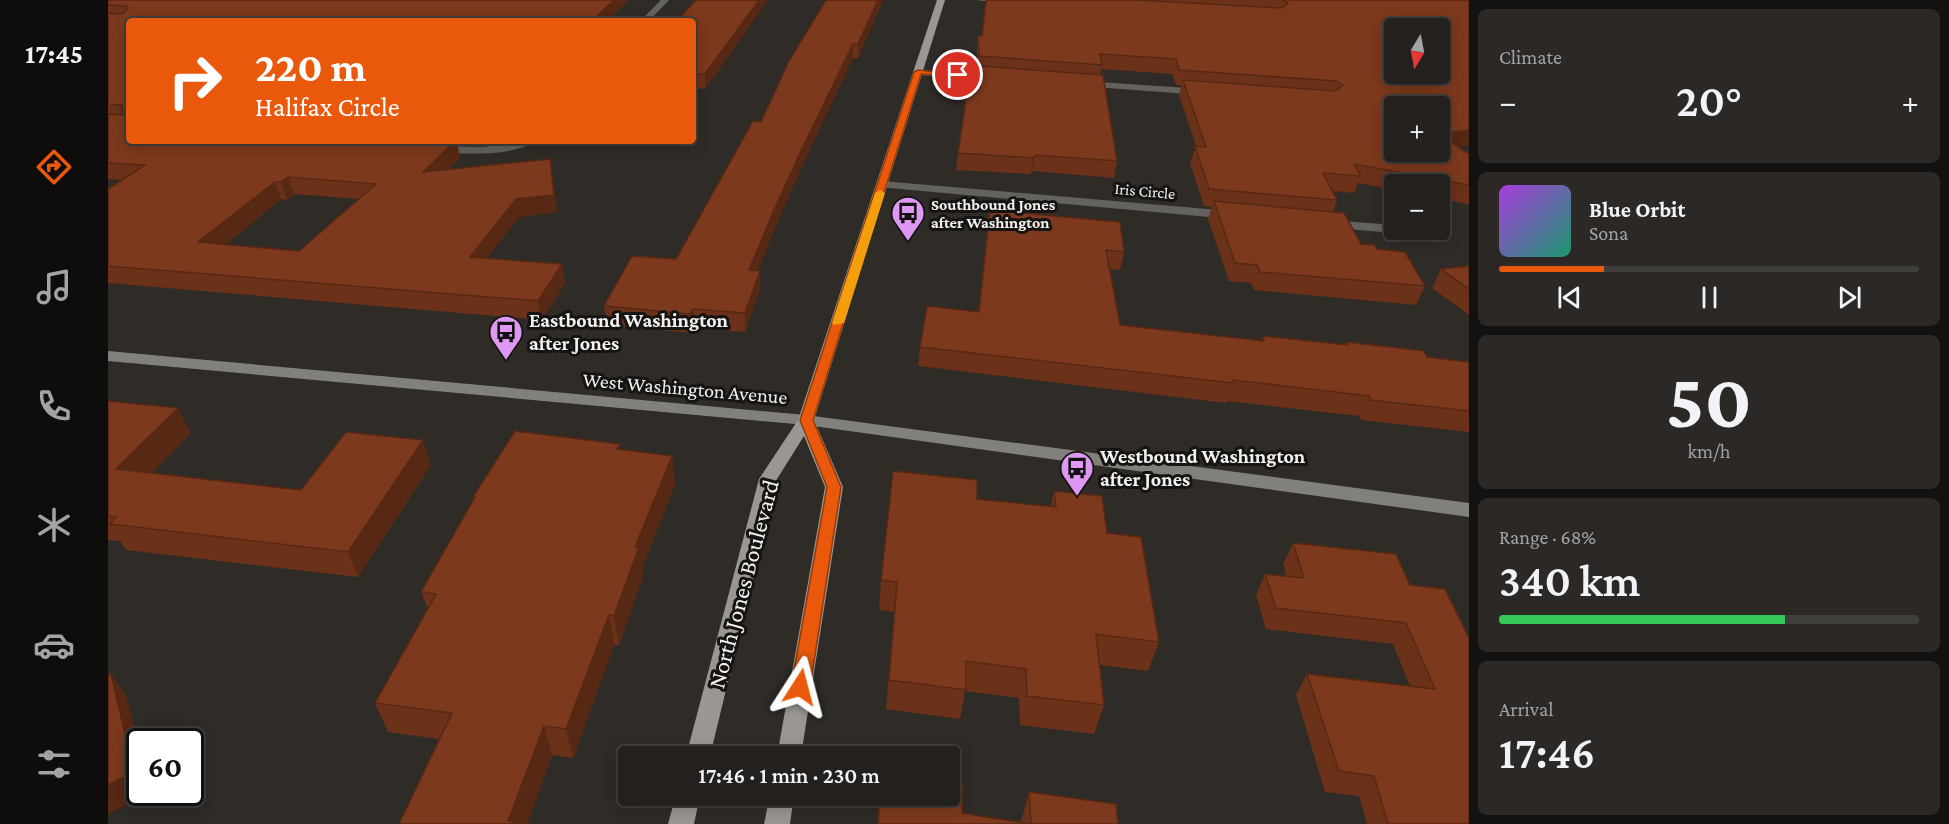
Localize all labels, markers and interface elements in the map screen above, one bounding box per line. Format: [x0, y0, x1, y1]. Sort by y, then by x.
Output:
north arrow [1384, 18, 1450, 84]
map controls [1384, 18, 1450, 240]
text: 17:45 [25, 39, 83, 69]
icon: right [156, 42, 234, 120]
text: 220 m [255, 43, 366, 90]
text: Climate [1499, 46, 1562, 68]
pin [932, 49, 983, 100]
icon: arrive [941, 58, 974, 91]
text: 20° [1676, 76, 1742, 126]
text: − [1499, 83, 1516, 120]
text: + [1902, 83, 1919, 120]
text: Halifax Circle [255, 92, 400, 122]
button: + [1384, 96, 1450, 162]
icon: directions [33, 146, 75, 188]
button: − [1384, 174, 1450, 240]
street label: Iris Circle [1114, 180, 1176, 202]
bus stop icon: Southbound Jones after Washington [890, 195, 926, 242]
place label: Southbound Jones after Washington [931, 196, 1056, 231]
text: Blue Orbit [1589, 197, 1685, 222]
text: Sona [1589, 222, 1628, 244]
icon: music [33, 266, 75, 308]
icon: previous [1553, 281, 1586, 314]
icon: pause [1693, 281, 1726, 314]
icon: next [1833, 281, 1866, 314]
place label: Eastbound Washington after Jones [529, 309, 729, 354]
bus stop icon: Eastbound Washington after Jones [488, 314, 524, 361]
text: 50 [1666, 357, 1752, 444]
street label: West Washington Avenue [582, 368, 788, 409]
icon: phone [33, 385, 75, 427]
text: km/h [1687, 440, 1731, 462]
place label: Westbound Washington after Jones [1099, 445, 1306, 490]
bus stop icon: Westbound Washington after Jones [1059, 450, 1095, 497]
street label: North Jones Boulevard [702, 476, 784, 691]
icon: climate [33, 504, 75, 546]
text: Range · 68% [1499, 526, 1596, 548]
text: 340 km [1499, 556, 1640, 606]
icon: car [33, 624, 75, 666]
position arrow [768, 655, 832, 719]
text: Arrival [1499, 698, 1553, 720]
speed limit sign: 60 [126, 728, 204, 806]
text: 17:46 [1499, 728, 1595, 778]
icon: filters [33, 743, 75, 785]
text: 17:46 · 1 min · 230 m [698, 763, 880, 788]

